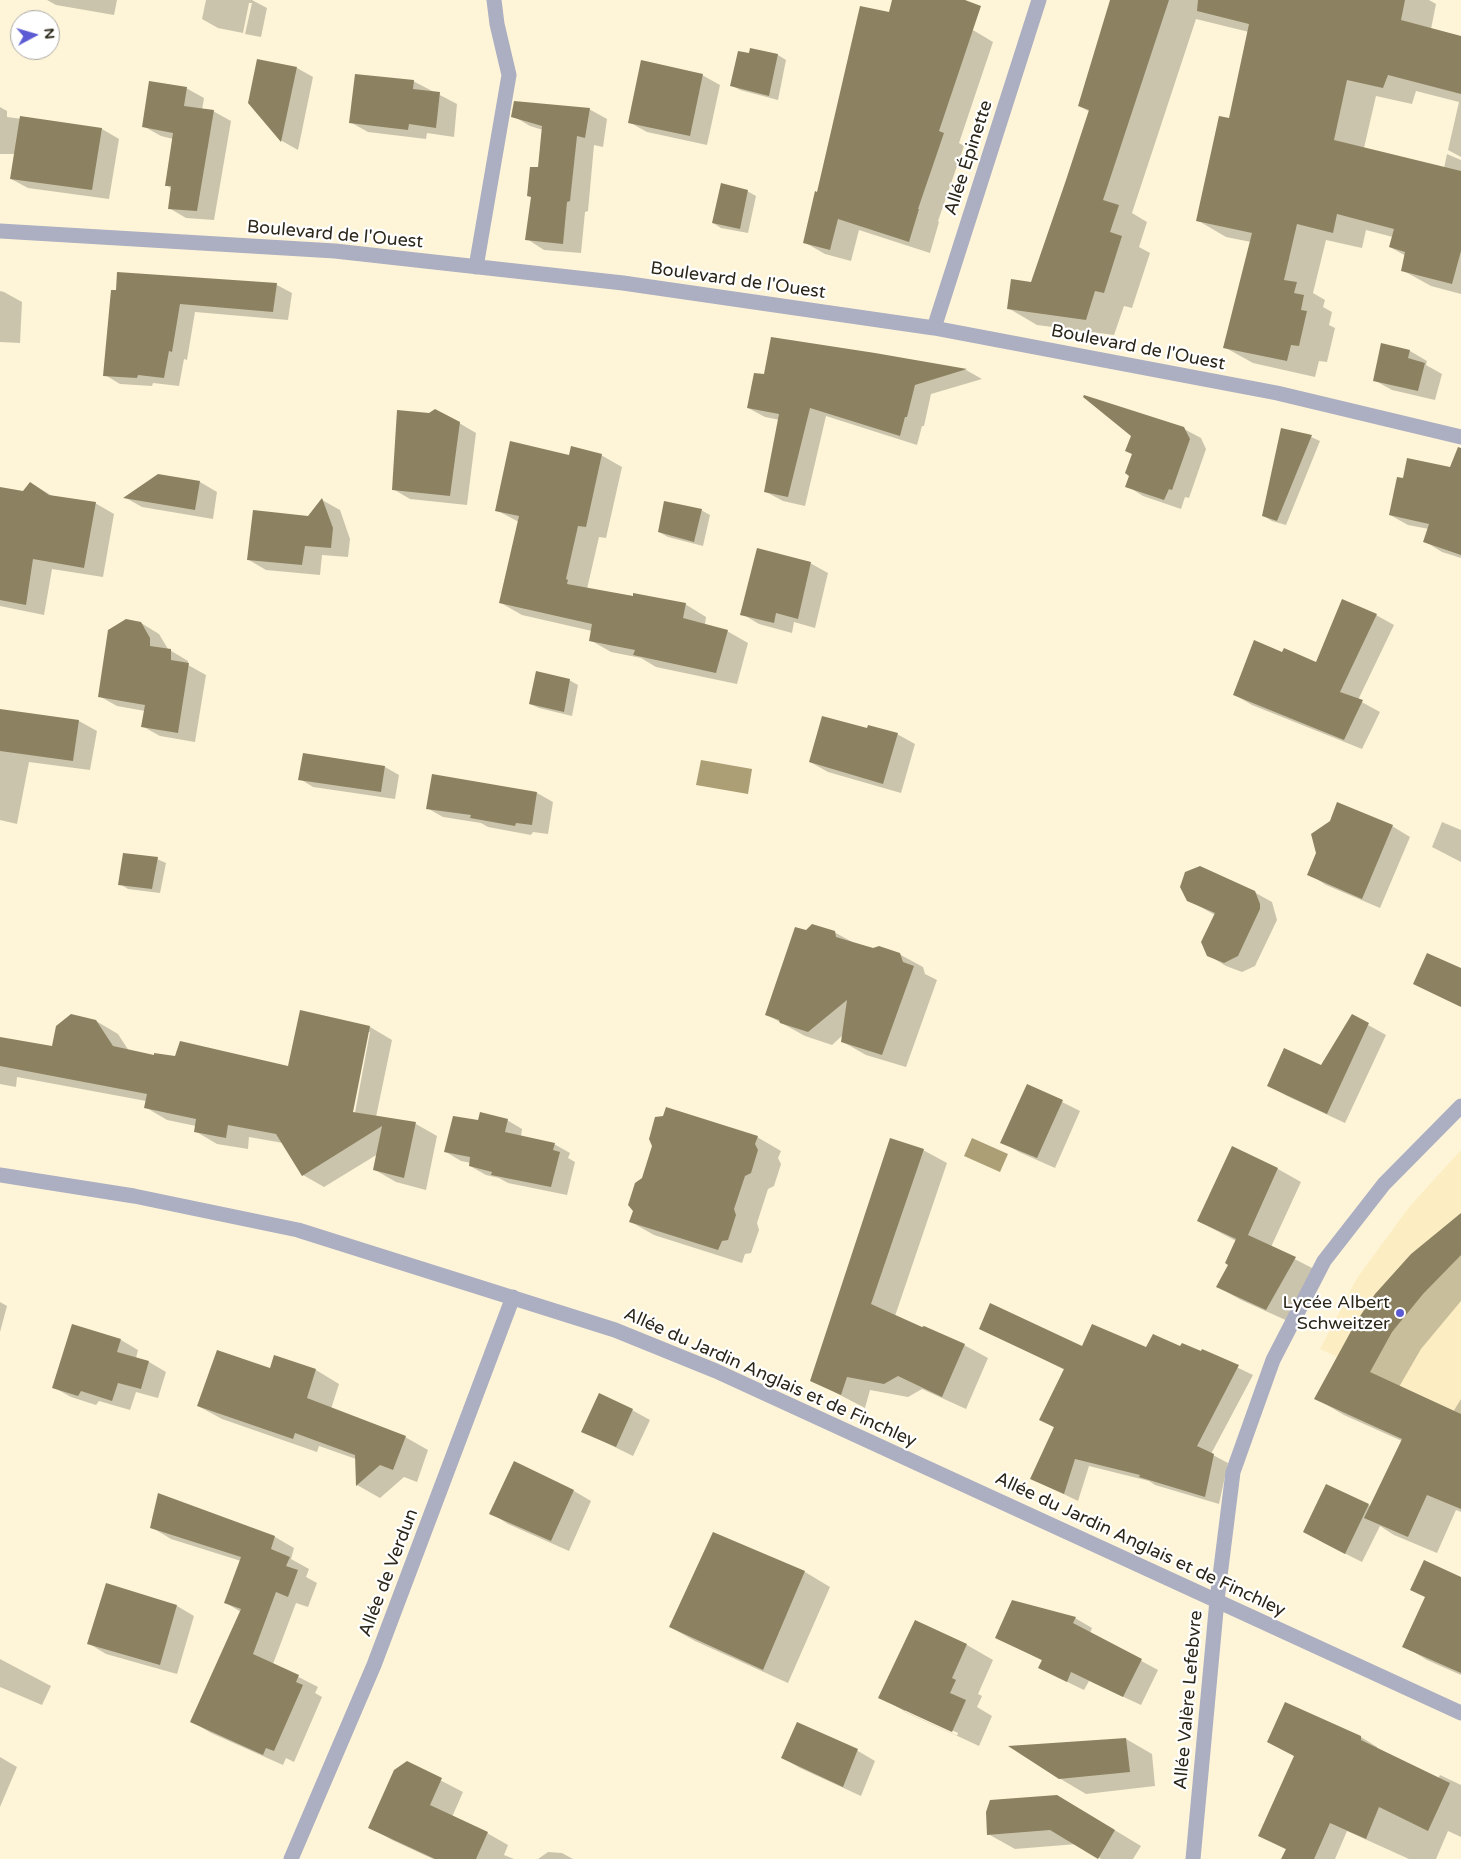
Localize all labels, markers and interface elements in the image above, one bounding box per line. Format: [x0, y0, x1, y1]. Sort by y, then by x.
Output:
north arrow [10, 10, 60, 60]
text: N [40, 27, 58, 40]
street label: Allée Épinette [940, 98, 998, 218]
street label: Boulevard de l'Ouest [246, 217, 424, 253]
street label: Boulevard de l'Ouest [649, 258, 827, 304]
street label: Boulevard de l'Ouest [1049, 321, 1227, 375]
place label: Lycée Albert Schweitzer [1282, 1292, 1390, 1335]
street label: Allée du Jardin Anglais et de Finchley [620, 1303, 920, 1453]
marker: Lycée Albert Schweitzer [1394, 1307, 1406, 1319]
street label: Allée du Jardin Anglais et de Finchley [991, 1468, 1289, 1622]
street label: Allée de Verdun [355, 1506, 423, 1640]
street label: Allée Valère Lefebvre [1170, 1609, 1208, 1791]

